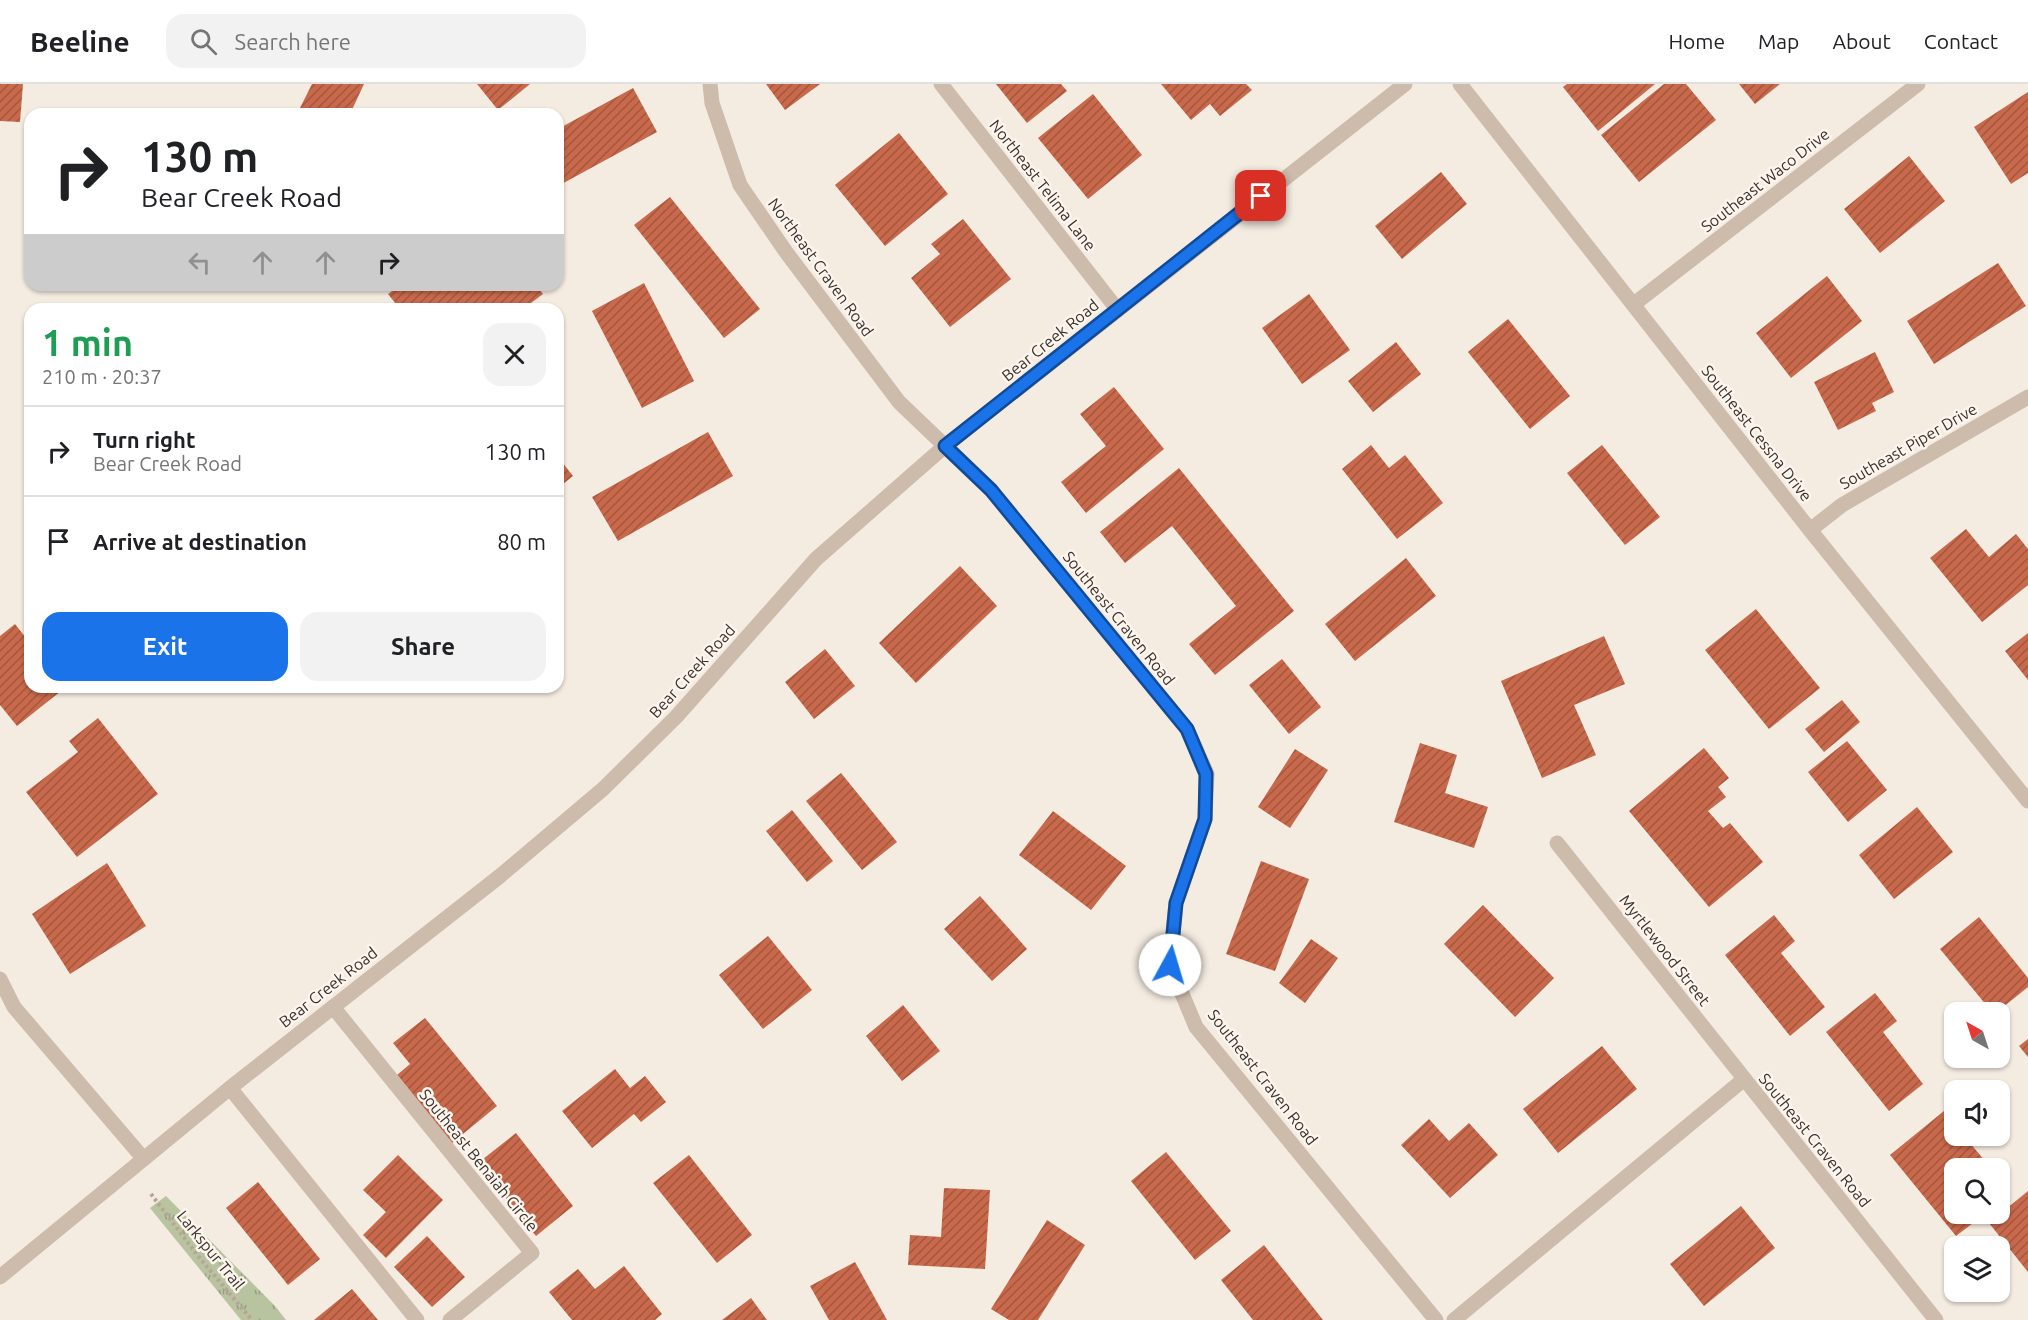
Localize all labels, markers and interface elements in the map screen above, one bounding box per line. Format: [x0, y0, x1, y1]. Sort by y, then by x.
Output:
search box [166, 14, 586, 68]
icon: search [187, 25, 220, 58]
text: Beeline [30, 26, 130, 57]
text: Search here [235, 29, 351, 54]
text: Home [1668, 29, 1725, 53]
text: Map [1758, 29, 1799, 53]
text: About [1832, 29, 1891, 53]
text: Contact [1924, 29, 1998, 53]
street label: Northeast Telima Lane [986, 116, 1100, 254]
street label: Southeast Waco Drive [1698, 125, 1832, 235]
icon: right [42, 132, 120, 210]
text: 130 m [141, 133, 258, 180]
pin [1235, 170, 1286, 221]
icon: arrive [1244, 179, 1277, 212]
text: Bear Creek Road [141, 182, 342, 212]
street label: Northeast Craven Road [765, 194, 877, 340]
icon: left [183, 246, 216, 279]
icon: ahead [246, 246, 279, 279]
icon: ahead [309, 246, 342, 279]
icon: right [372, 246, 405, 279]
street label: Bear Creek Road [998, 296, 1102, 384]
text: 1 min [42, 322, 133, 363]
button: close [483, 323, 546, 386]
street label: Southeast Cessna Drive [1698, 361, 1816, 505]
text: 210 m · 20:37 [42, 365, 162, 388]
street label: Southeast Piper Drive [1836, 399, 1980, 493]
text: Turn right [93, 427, 195, 452]
icon: right [42, 435, 75, 468]
text: 130 m [485, 439, 546, 464]
text: Bear Creek Road [93, 452, 242, 475]
icon: arrive [42, 525, 75, 558]
text: Arrive at destination [93, 529, 307, 554]
text: 80 m [497, 529, 546, 554]
street label: Southeast Craven Road [1060, 548, 1178, 688]
button: Exit [42, 612, 288, 681]
button: Share [300, 612, 546, 681]
street label: Bear Creek Road [645, 621, 739, 721]
street label: Myrtlewood Street [1616, 891, 1714, 1010]
position arrow [1138, 933, 1202, 997]
street label: Bear Creek Road [276, 943, 380, 1031]
north arrow [1944, 1002, 2010, 1068]
map controls [1944, 1002, 2010, 1302]
street label: Southeast Craven Road [1205, 1006, 1321, 1148]
street label: Southeast Craven Road [1756, 1070, 1874, 1210]
button: sound [1944, 1080, 2010, 1146]
street label: Southeast Benaiah Circle [416, 1085, 542, 1235]
button: search [1944, 1158, 2010, 1224]
street label: Larkspur Trail [174, 1207, 248, 1293]
button: layers [1944, 1236, 2010, 1302]

